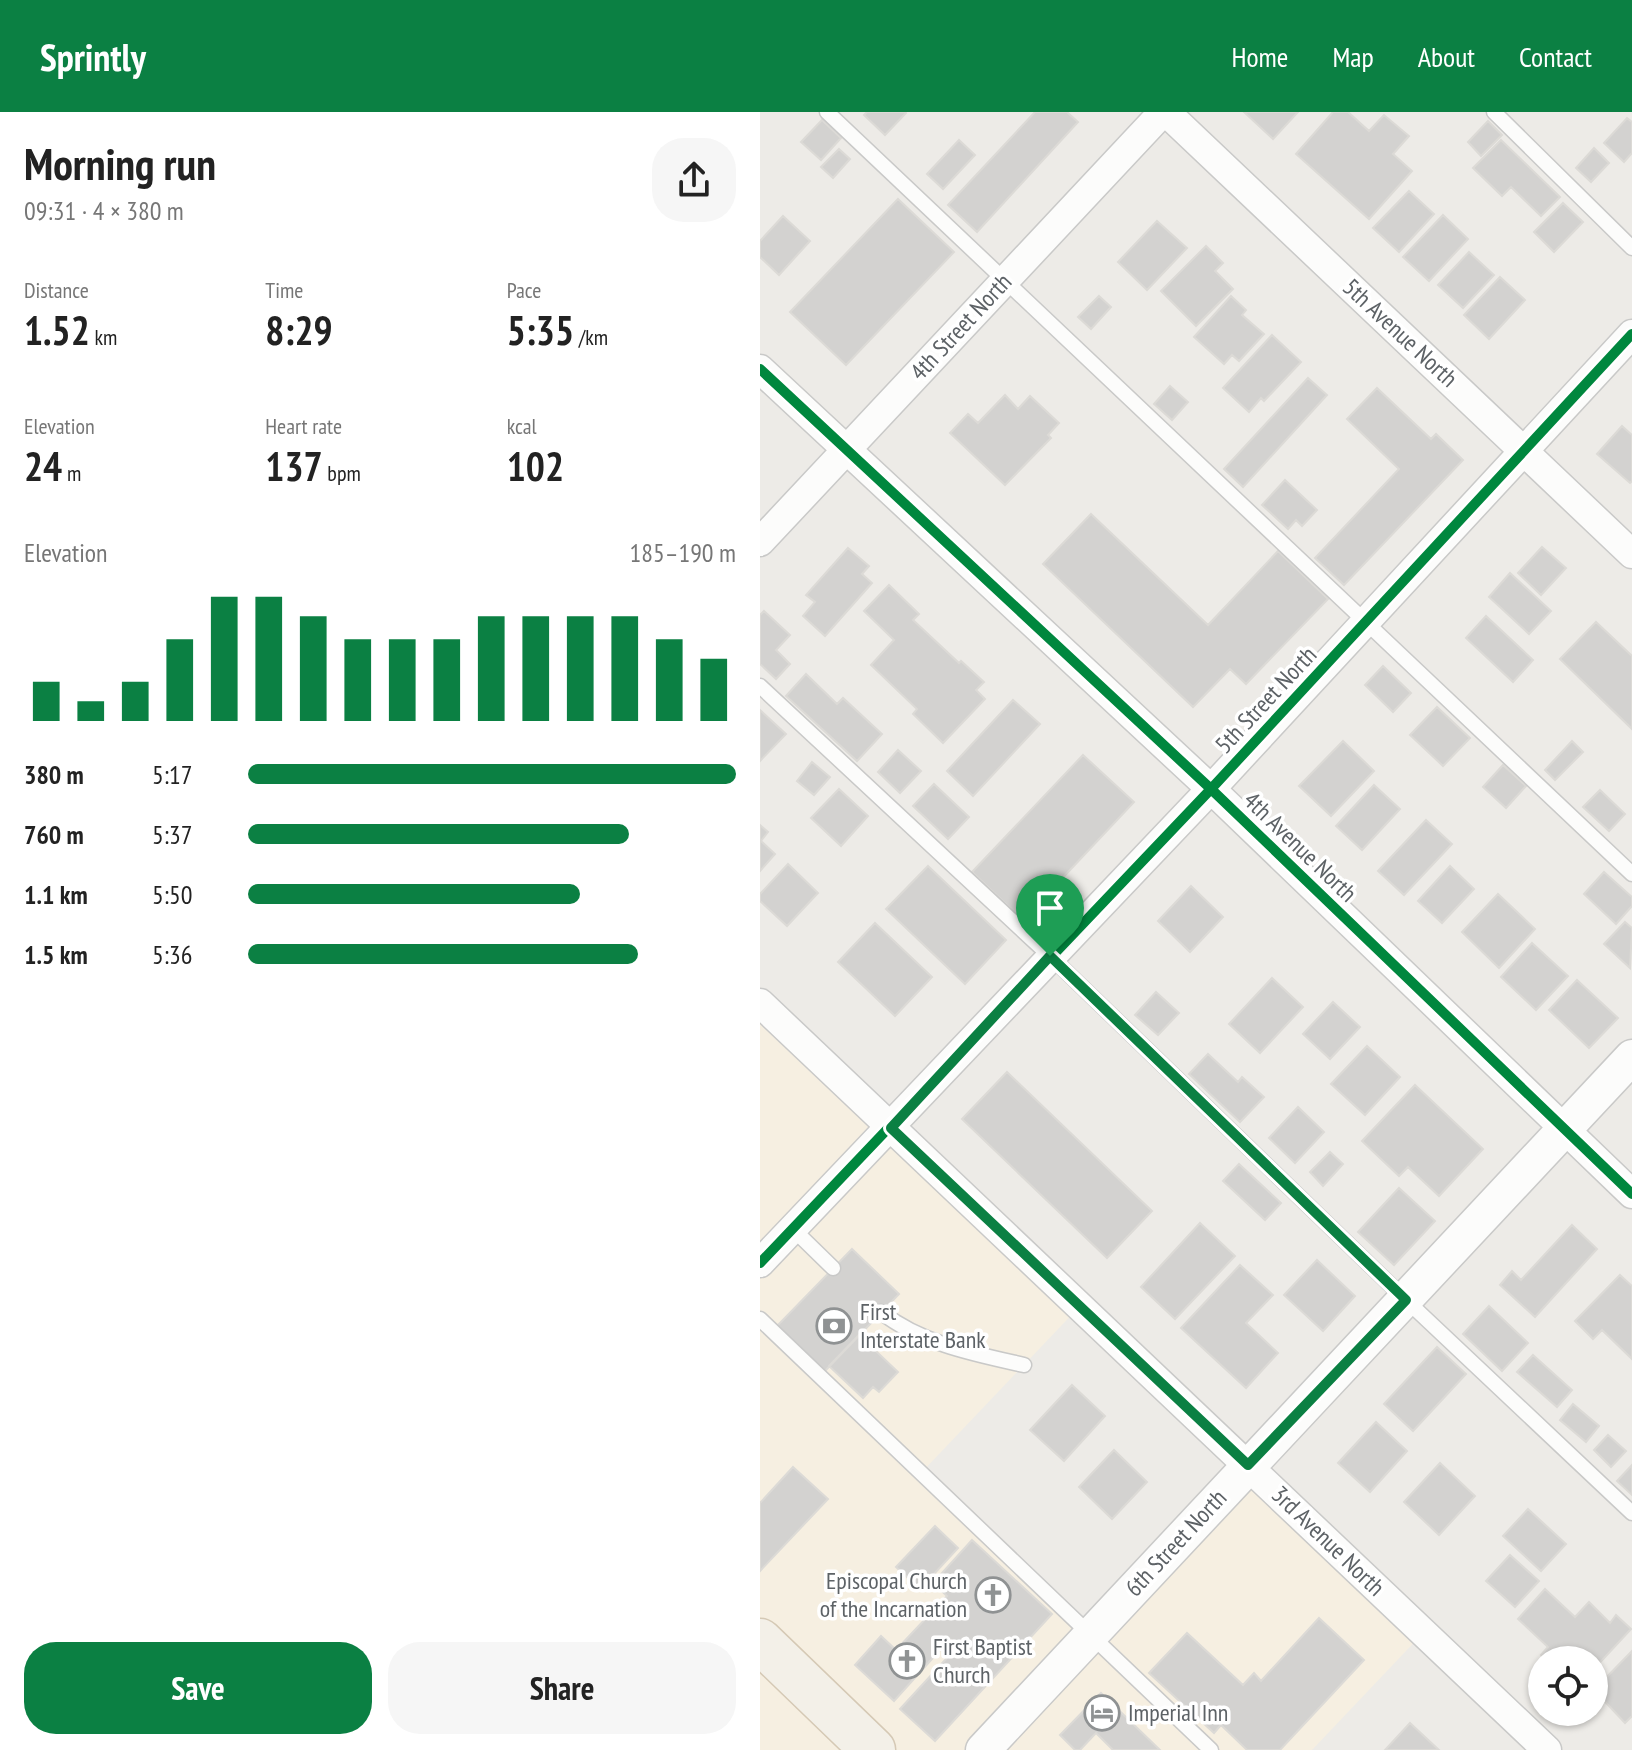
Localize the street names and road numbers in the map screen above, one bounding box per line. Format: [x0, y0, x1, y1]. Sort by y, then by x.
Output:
street label: 4th Street North [903, 267, 1018, 387]
street label: 5th Avenue North [1336, 272, 1464, 394]
street label: 5th Street North [1208, 640, 1323, 760]
street label: 4th Avenue North [1237, 785, 1364, 908]
street label: 3rd Avenue North [1265, 1479, 1391, 1602]
street label: 6th Street North [1118, 1483, 1233, 1603]

